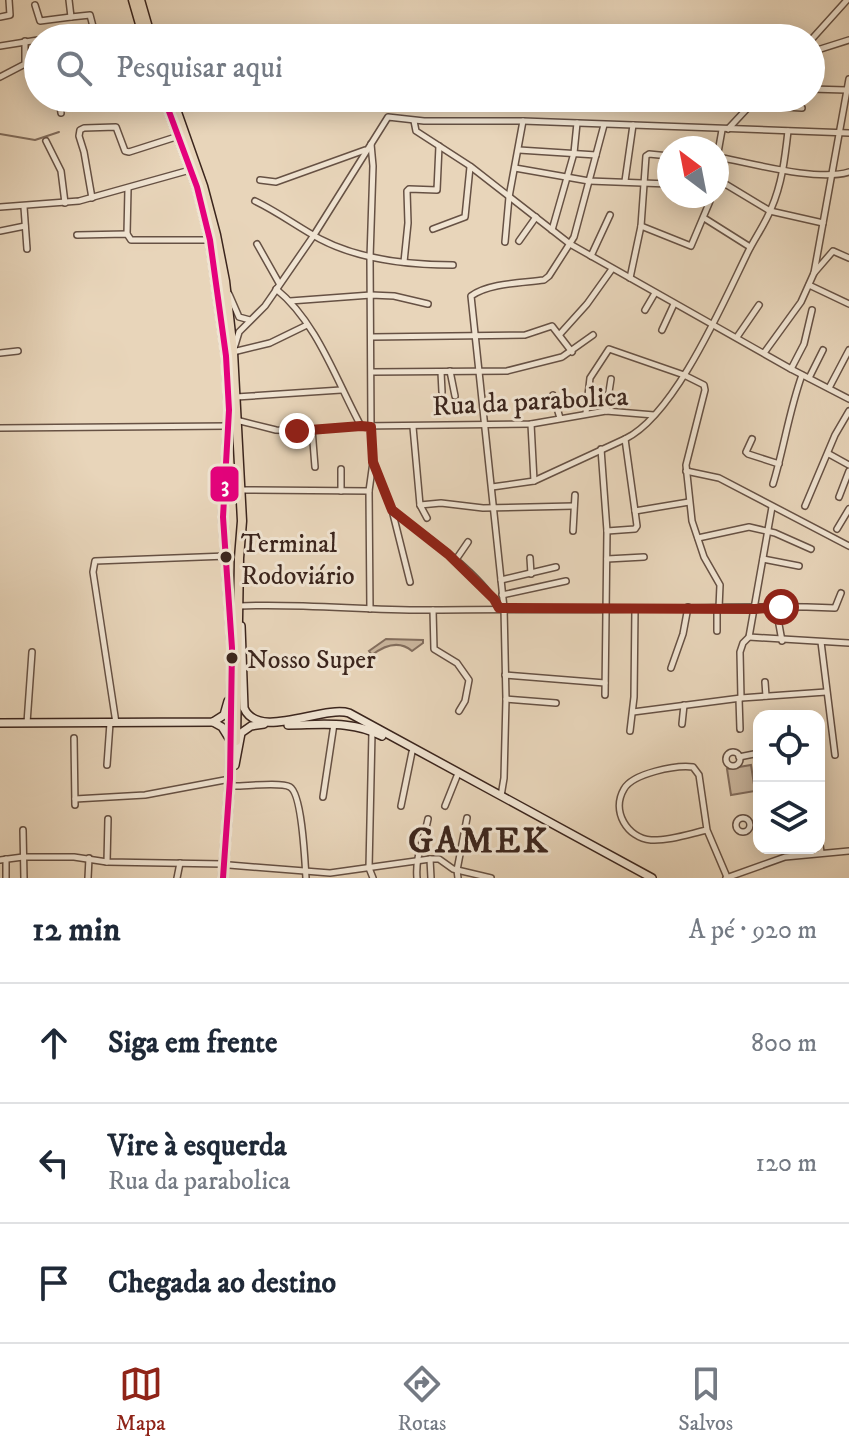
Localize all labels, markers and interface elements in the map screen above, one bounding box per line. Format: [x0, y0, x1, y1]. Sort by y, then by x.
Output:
search box [24, 24, 825, 112]
icon: search [52, 46, 96, 90]
text: Pesquisar aqui [116, 50, 283, 87]
north arrow [657, 136, 729, 208]
street label: Rua da parabolica [431, 379, 629, 424]
route end [279, 413, 315, 449]
line badge: 3 [209, 465, 240, 503]
text: 3 [221, 472, 229, 499]
place label: Terminal Rodoviário [241, 528, 355, 593]
marker: Terminal Rodoviário [218, 549, 234, 565]
route start [763, 589, 799, 625]
place label: Nosso Super [247, 644, 376, 677]
marker: Nosso Super [224, 650, 240, 666]
map controls [753, 710, 825, 854]
button: locate [753, 710, 825, 782]
button: layers [753, 782, 825, 854]
district label: GAMEK [408, 819, 550, 864]
text: 12 min [32, 909, 121, 951]
text: A pé · 920 m [689, 914, 817, 947]
icon: ahead [32, 1021, 76, 1065]
text: Siga em frente [108, 1025, 277, 1062]
text: 800 m [751, 1027, 817, 1060]
text: Vire à esquerda [108, 1128, 287, 1165]
icon: left [32, 1141, 76, 1185]
text: 120 m [756, 1147, 817, 1180]
text: Rua da parabolica [108, 1165, 290, 1198]
icon: arrive [32, 1261, 76, 1305]
text: Chegada ao destino [108, 1265, 336, 1302]
tab: Mapa [116, 1362, 166, 1437]
tab: Rotas [397, 1362, 446, 1437]
tab: Salvos [678, 1362, 733, 1437]

